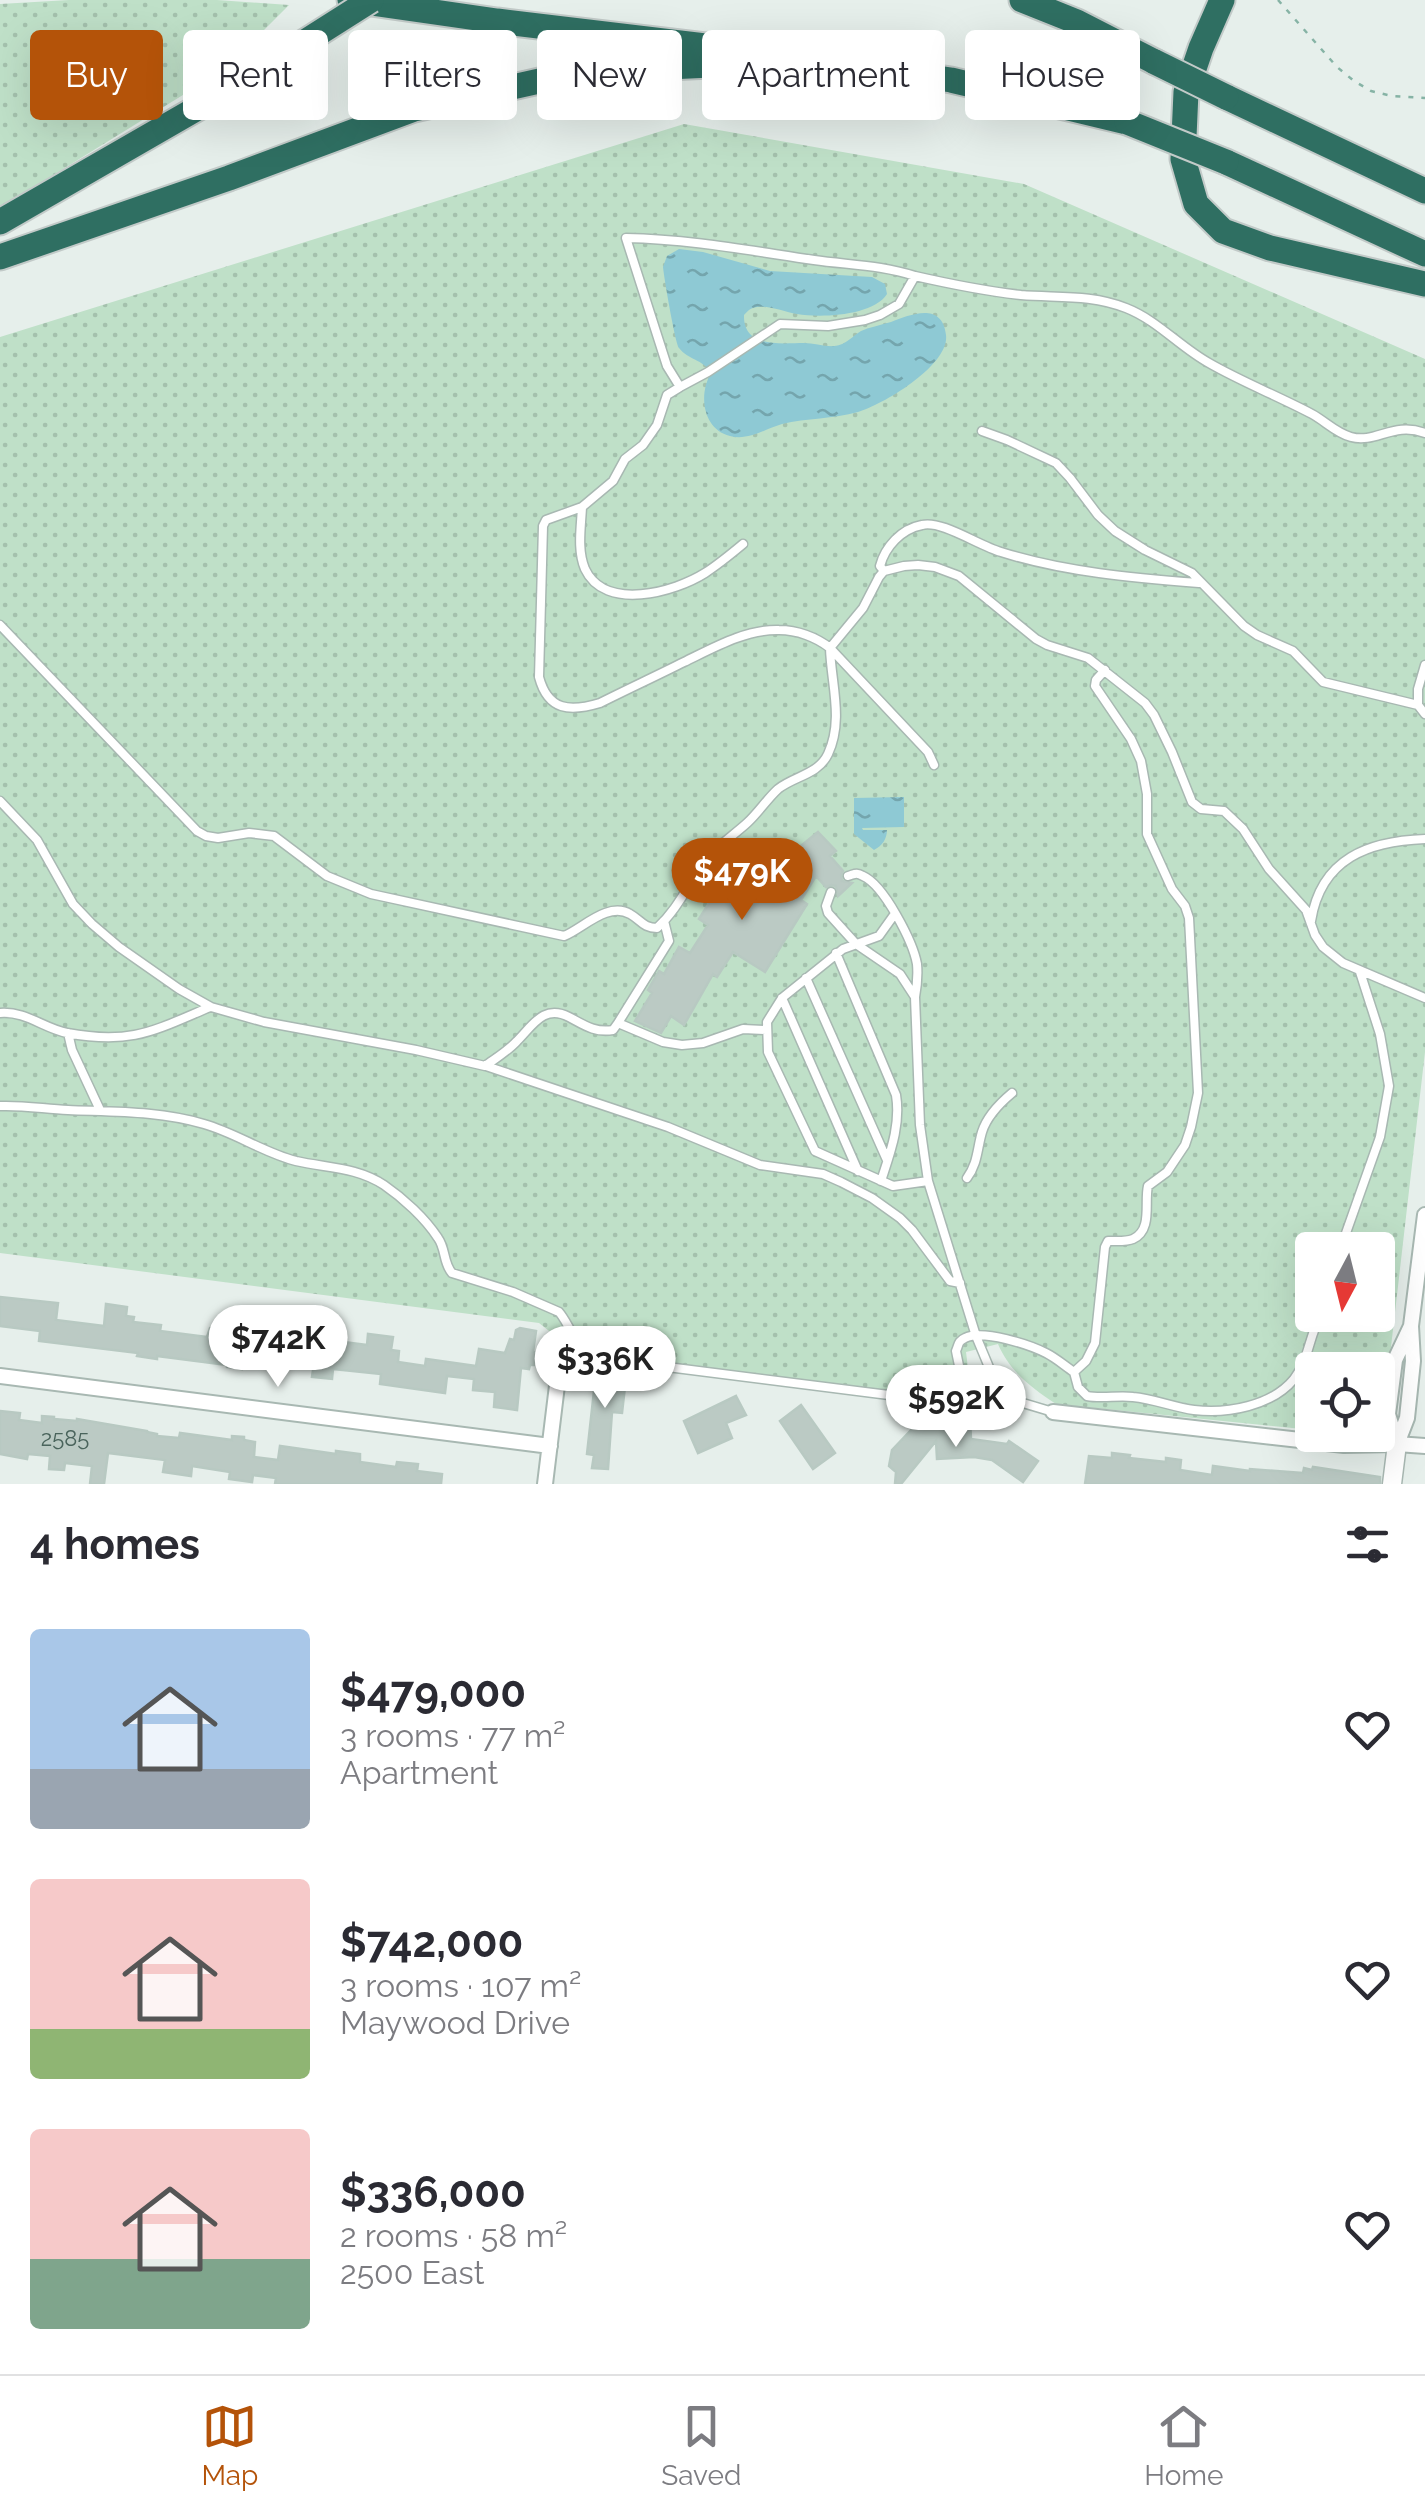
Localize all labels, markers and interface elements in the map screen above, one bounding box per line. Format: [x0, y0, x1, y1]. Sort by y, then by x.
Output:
chip: Buy [30, 30, 163, 120]
chip: Rent [183, 30, 328, 120]
chip: Filters [348, 30, 517, 120]
chip: New [537, 30, 682, 120]
chip: Apartment [702, 30, 945, 120]
chip: House [965, 30, 1140, 120]
pin: $479K [672, 838, 812, 923]
text: $479K [694, 852, 790, 889]
north arrow [1295, 1232, 1395, 1332]
map controls [1295, 1232, 1395, 1452]
pin: $742K [208, 1305, 348, 1390]
text: $742K [231, 1319, 325, 1356]
pin: $336K [535, 1326, 675, 1411]
text: $336K [557, 1340, 653, 1377]
button: locate [1295, 1352, 1395, 1452]
pin: $592K [886, 1365, 1026, 1450]
text: $592K [908, 1379, 1004, 1416]
house number: 2585 [41, 1425, 89, 1451]
icon: filters [1340, 1517, 1395, 1572]
text: 4 homes [30, 1520, 200, 1569]
text: $479,000 [340, 1668, 526, 1717]
icon: home [110, 1669, 230, 1789]
icon: heart [1340, 1702, 1395, 1757]
text: 3 rooms · 77 m² [340, 1717, 566, 1754]
text: Apartment [340, 1754, 498, 1791]
text: $742,000 [340, 1918, 523, 1967]
icon: home [110, 1919, 230, 2039]
icon: heart [1340, 1952, 1395, 2007]
text: 3 rooms · 107 m² [340, 1967, 581, 2004]
text: Maywood Drive [340, 2004, 570, 2041]
text: $336,000 [340, 2168, 526, 2217]
icon: home [110, 2169, 230, 2289]
icon: heart [1340, 2202, 1395, 2257]
text: 2 rooms · 58 m² [340, 2217, 567, 2254]
text: 2500 East [340, 2254, 484, 2291]
tab: Map [201, 2399, 258, 2492]
tab: Saved [661, 2399, 741, 2492]
tab: Home [1144, 2399, 1224, 2492]

